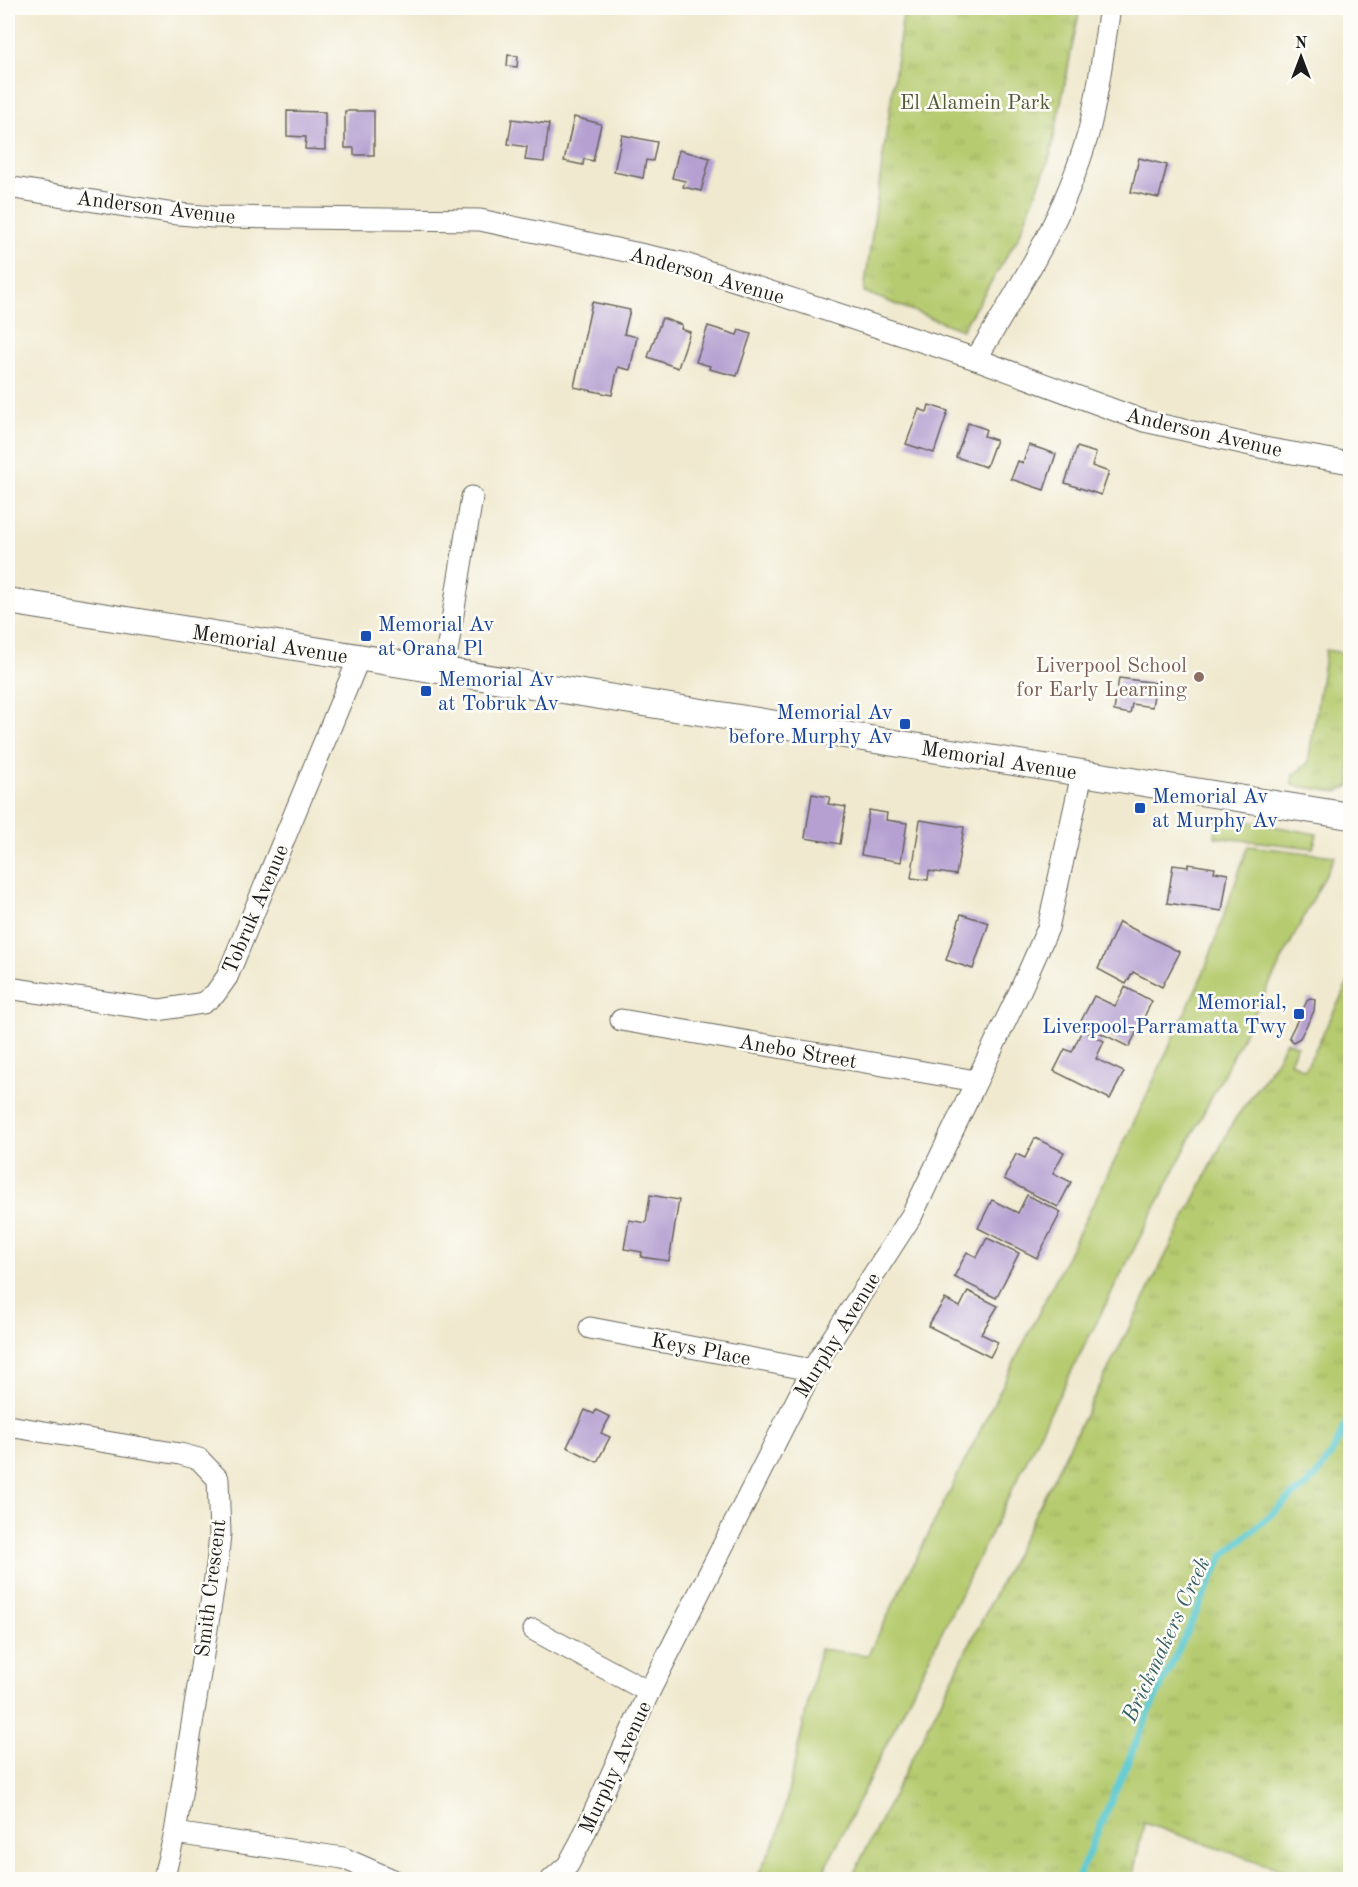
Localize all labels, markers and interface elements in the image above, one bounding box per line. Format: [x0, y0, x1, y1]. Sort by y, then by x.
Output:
north arrow [1271, 27, 1331, 87]
text: N [1295, 36, 1308, 52]
park label: El Alamein Park [900, 93, 1050, 114]
street label: Anderson Avenue [75, 188, 237, 229]
street label: Anderson Avenue [627, 244, 786, 309]
street label: Anderson Avenue [1123, 405, 1284, 462]
place label: Memorial Av at Orana Pl [378, 615, 494, 660]
street label: Memorial Avenue [190, 623, 349, 668]
marker: Memorial Av at Orana Pl [359, 629, 373, 643]
place label: Liverpool School for Early Learning [1017, 656, 1188, 701]
place label: Memorial Av at Tobruk Av [438, 670, 559, 715]
marker: Liverpool School for Early Learning [1192, 670, 1206, 684]
marker: Memorial Av at Tobruk Av [419, 684, 433, 698]
place label: Memorial Av before Murphy Av [729, 703, 893, 748]
marker: Memorial Av before Murphy Av [898, 717, 912, 731]
street label: Memorial Avenue [919, 739, 1078, 784]
place label: Memorial Av at Murphy Av [1152, 787, 1278, 832]
marker: Memorial Av at Murphy Av [1133, 801, 1147, 815]
street label: Tobruk Avenue [220, 842, 293, 977]
place label: Memorial, Liverpool-Parramatta Twy [1042, 993, 1287, 1038]
marker: Memorial, Liverpool-Parramatta Twy [1292, 1007, 1306, 1021]
street label: Anebo Street [737, 1032, 859, 1073]
street label: Murphy Avenue [791, 1269, 885, 1402]
street label: Keys Place [649, 1331, 752, 1370]
street label: Smith Crescent [193, 1518, 230, 1658]
water label: Brickmakers Creek [1119, 1554, 1215, 1727]
street label: Murphy Avenue [577, 1698, 656, 1837]

